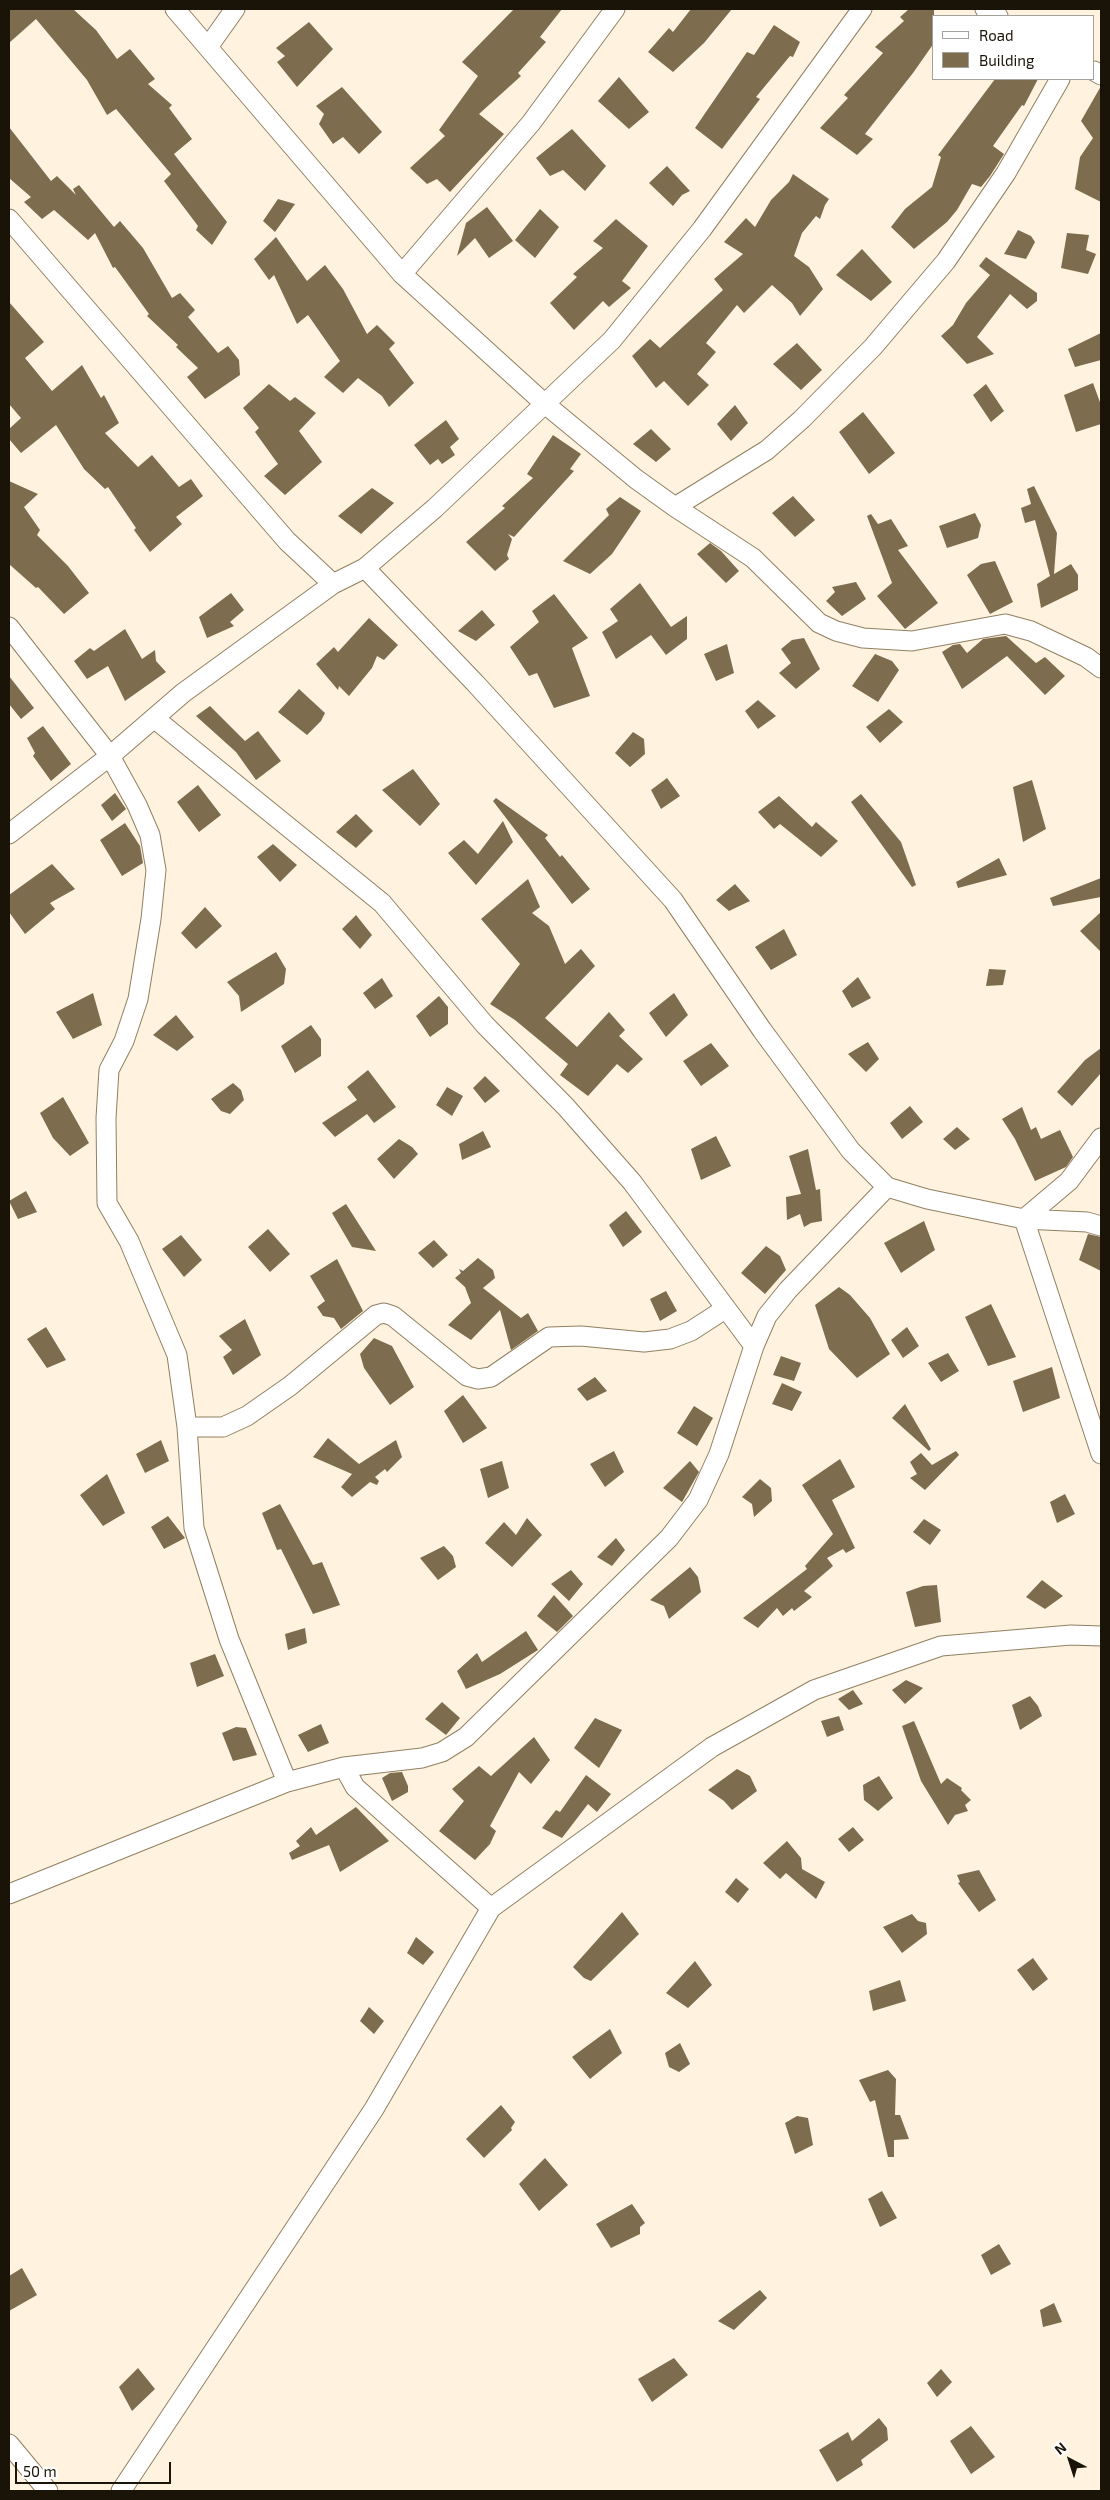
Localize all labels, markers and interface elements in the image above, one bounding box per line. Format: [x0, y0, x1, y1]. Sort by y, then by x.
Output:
legend [932, 15, 1095, 80]
text: Road [979, 26, 1014, 44]
text: Building [979, 51, 1034, 69]
north arrow [1045, 2435, 1095, 2485]
text: N [1051, 2438, 1069, 2458]
scale bar [18, 2452, 174, 2484]
text: 50 m [23, 2462, 57, 2480]

